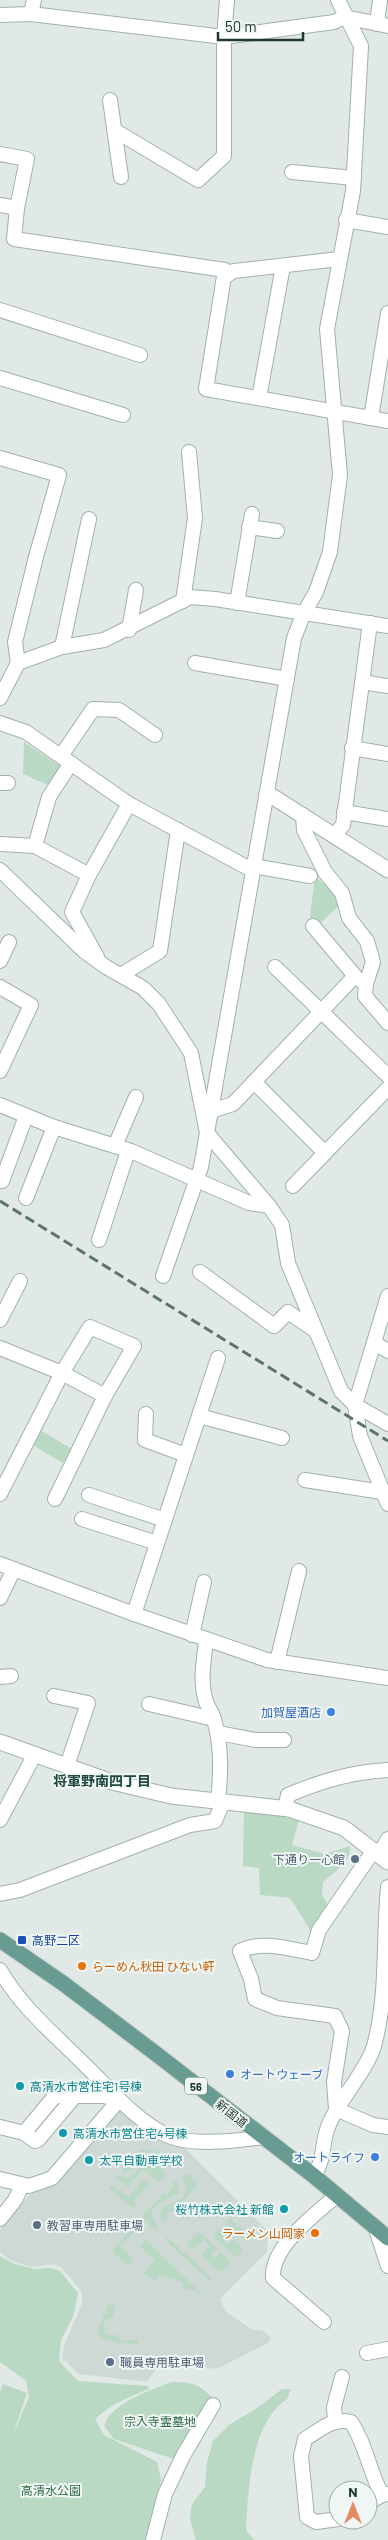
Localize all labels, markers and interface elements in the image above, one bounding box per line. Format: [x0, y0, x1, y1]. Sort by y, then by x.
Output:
scale bar [218, 10, 303, 42]
text: 50 m [225, 17, 257, 35]
place label: 加賀屋酒店 [261, 1705, 321, 1719]
marker: 加賀屋酒店 [325, 1706, 337, 1718]
district label: 将軍野南四丁目 [53, 1772, 151, 1789]
place label: 下通り一心館 [273, 1852, 345, 1866]
marker: 下通り一心館 [349, 1853, 361, 1865]
place label: 高野二区 [32, 1933, 80, 1947]
marker: 高野二区 [16, 1934, 28, 1946]
place label: らーめん秋田 ひない軒 [92, 1959, 214, 1973]
marker: らーめん秋田 ひない軒 [76, 1960, 88, 1972]
place label: オートウェーブ [240, 2067, 323, 2081]
marker: オートウェーブ [224, 2068, 236, 2080]
road number: 56 [185, 2078, 207, 2094]
place label: 高清水市営住宅1号棟 [30, 2079, 142, 2093]
marker: 高清水市営住宅1号棟 [14, 2080, 26, 2092]
street label: 新国道 [214, 2096, 250, 2130]
place label: 高清水市営住宅4号棟 [73, 2126, 188, 2140]
marker: 高清水市営住宅4号棟 [57, 2127, 69, 2139]
place label: オートライフ [293, 2150, 365, 2164]
marker: オートライフ [369, 2151, 381, 2163]
place label: 太平自動車学校 [99, 2153, 183, 2167]
marker: 太平自動車学校 [83, 2154, 95, 2166]
place label: 桜竹株式会社 新館 [176, 2202, 274, 2216]
marker: 桜竹株式会社 新館 [278, 2203, 290, 2215]
place label: 教習車専用駐車場 [47, 2218, 143, 2232]
marker: 教習車専用駐車場 [31, 2219, 43, 2231]
place label: ラーメン山岡家 [221, 2226, 305, 2240]
marker: ラーメン山岡家 [309, 2227, 321, 2239]
place label: 職員専用駐車場 [120, 2355, 204, 2369]
marker: 職員専用駐車場 [104, 2356, 116, 2368]
park label: 宗入寺霊墓地 [124, 2414, 196, 2428]
north arrow [328, 2480, 378, 2530]
park label: 高清水公園 [21, 2483, 81, 2497]
text: N [348, 2483, 358, 2500]

